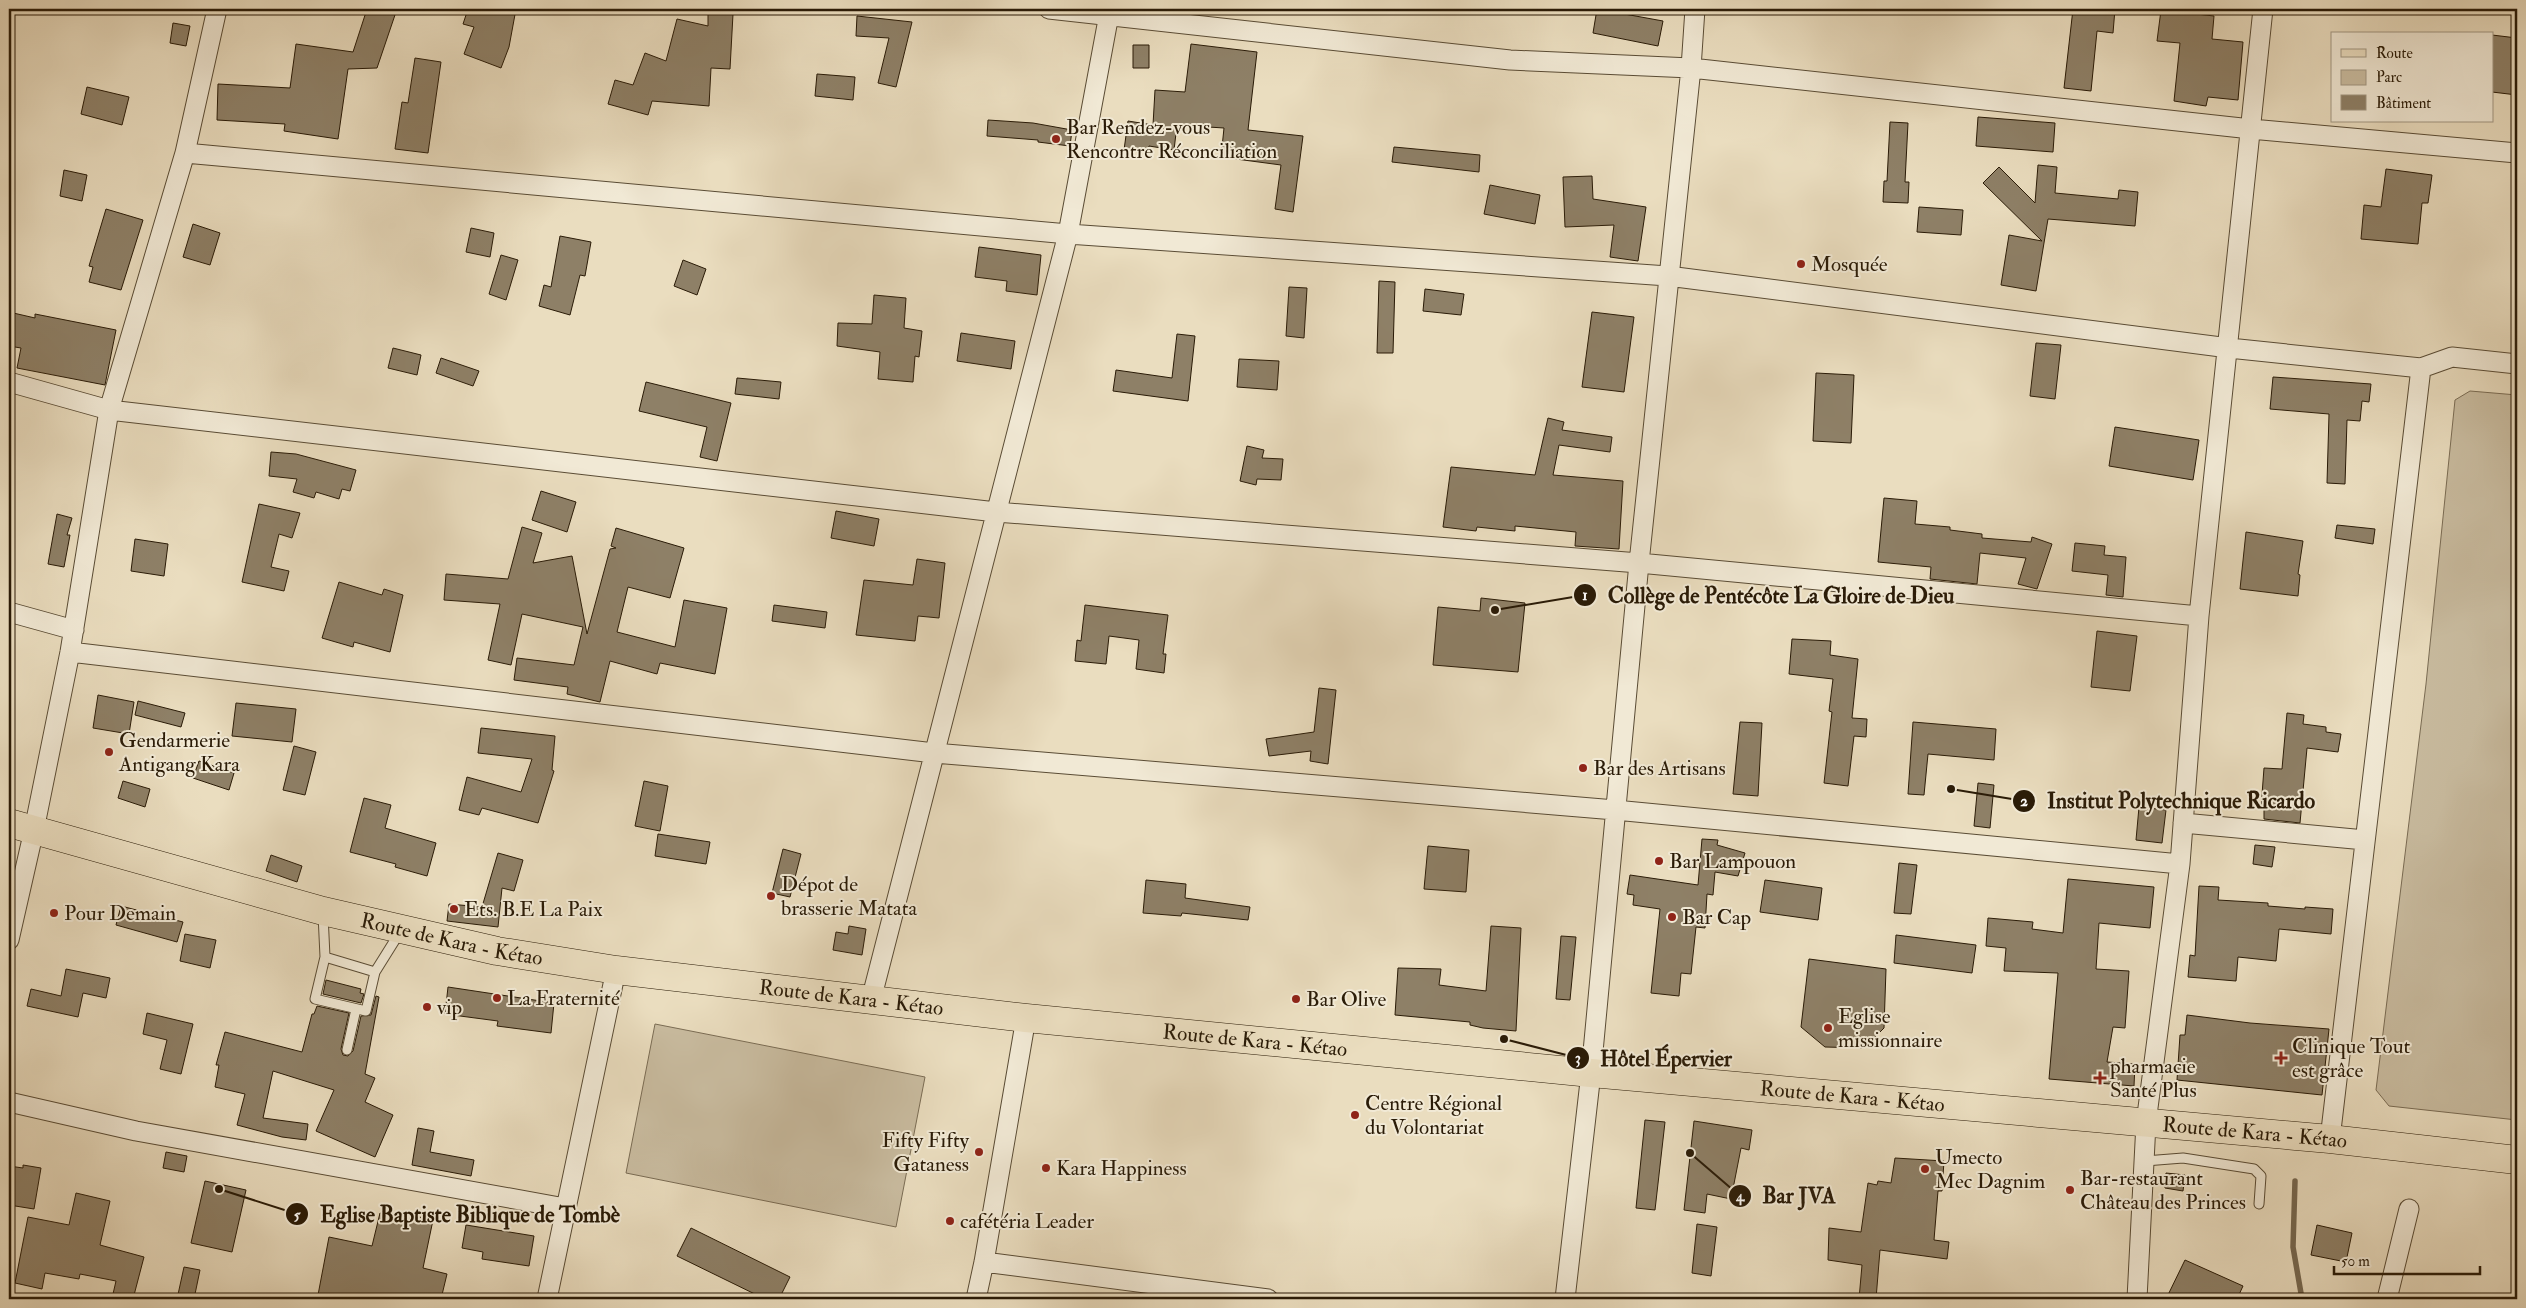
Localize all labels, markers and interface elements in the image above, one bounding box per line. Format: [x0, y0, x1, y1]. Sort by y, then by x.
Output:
legend [2331, 32, 2494, 122]
text: Route [2376, 44, 2413, 63]
text: Parc [2376, 68, 2402, 87]
text: Bâtiment [2376, 94, 2431, 113]
place label: Bar Rendez-vous Rencontre Réconciliation [1066, 114, 1277, 165]
marker: Bar Rendez-vous Rencontre Réconciliation [1050, 133, 1062, 145]
place label: Mosquée [1811, 251, 1888, 278]
marker: Mosquée [1795, 258, 1807, 270]
callout: Collège de Pentécôte La Gloire de Dieu [1572, 576, 1964, 613]
text: Collège de Pentécôte La Gloire de Dieu [1608, 582, 1955, 611]
text: 1 [1582, 586, 1588, 605]
place label: Gendarmerie Antigang Kara [118, 727, 240, 778]
marker: Gendarmerie Antigang Kara [103, 746, 115, 758]
place label: Bar des Artisans [1593, 755, 1726, 782]
marker: Bar des Artisans [1577, 762, 1589, 774]
callout: Institut Polytechnique Ricardo [2012, 782, 2325, 819]
text: Institut Polytechnique Ricardo [2047, 787, 2315, 816]
text: 2 [2020, 792, 2028, 811]
place label: Bar Lampouon [1669, 848, 1796, 875]
marker: Bar Lampouon [1653, 855, 1665, 867]
place label: Dépot de brasserie Matata [781, 871, 917, 922]
marker: Dépot de brasserie Matata [765, 890, 777, 902]
place label: Ets. B.E La Paix [464, 896, 603, 923]
place label: Pour Demain [64, 900, 176, 927]
marker: Ets. B.E La Paix [448, 903, 460, 915]
place label: Bar Cap [1682, 904, 1751, 931]
marker: Pour Demain [48, 907, 60, 919]
street label: Route de Kara - Kétao [358, 907, 545, 972]
marker: Bar Cap [1666, 911, 1678, 923]
street label: Route de Kara - Kétao [757, 973, 945, 1022]
place label: La Fraternité [507, 985, 620, 1012]
place label: Bar Olive [1306, 986, 1386, 1013]
marker: La Fraternité [491, 992, 503, 1004]
marker: Bar Olive [1290, 993, 1302, 1005]
place label: vip [436, 994, 462, 1021]
marker: vip [421, 1001, 433, 1013]
place label: Eglise missionnaire [1838, 1003, 1943, 1054]
street label: Route de Kara - Kétao [1161, 1018, 1349, 1063]
marker: Eglise missionnaire [1822, 1022, 1834, 1034]
place label: Clinique Tout est grâce [2292, 1033, 2410, 1084]
callout: Hôtel Épervier [1565, 1039, 1742, 1076]
text: Hôtel Épervier [1600, 1043, 1733, 1074]
text: 3 [1575, 1049, 1581, 1068]
marker: Clinique Tout est grâce [2274, 1051, 2288, 1065]
place label: pharmacie Santé Plus [2109, 1053, 2197, 1104]
marker: pharmacie Santé Plus [2094, 1072, 2106, 1084]
street label: Route de Kara - Kétao [1759, 1075, 1946, 1118]
place label: Centre Régional du Volontariat [1365, 1090, 1503, 1141]
marker: Centre Régional du Volontariat [1349, 1109, 1361, 1121]
street label: Route de Kara - Kétao [2161, 1111, 2349, 1154]
place label: Fifty Fifty Gataness [882, 1127, 970, 1178]
place label: Umecto Mec Dagnim [1935, 1144, 2045, 1195]
marker: Fifty Fifty Gataness [973, 1146, 985, 1158]
place label: Kara Happiness [1056, 1155, 1187, 1182]
marker: Kara Happiness [1040, 1162, 1052, 1174]
marker: Umecto Mec Dagnim [1919, 1163, 1931, 1175]
place label: Bar-restaurant Château des Princes [2080, 1165, 2246, 1216]
callout: Bar JVA [1727, 1177, 1846, 1214]
text: Bar JVA [1762, 1182, 1837, 1211]
marker: Bar-restaurant Château des Princes [2064, 1184, 2076, 1196]
text: 4 [1735, 1187, 1745, 1206]
callout: Eglise Baptiste Biblique de Tombè [285, 1196, 630, 1233]
text: Eglise Baptiste Biblique de Tombè [320, 1201, 621, 1230]
text: 5 [294, 1206, 301, 1225]
place label: cafétéria Leader [960, 1208, 1094, 1235]
marker: cafétéria Leader [944, 1215, 956, 1227]
scale bar [2334, 1243, 2480, 1275]
text: 50 m [2341, 1252, 2370, 1271]

